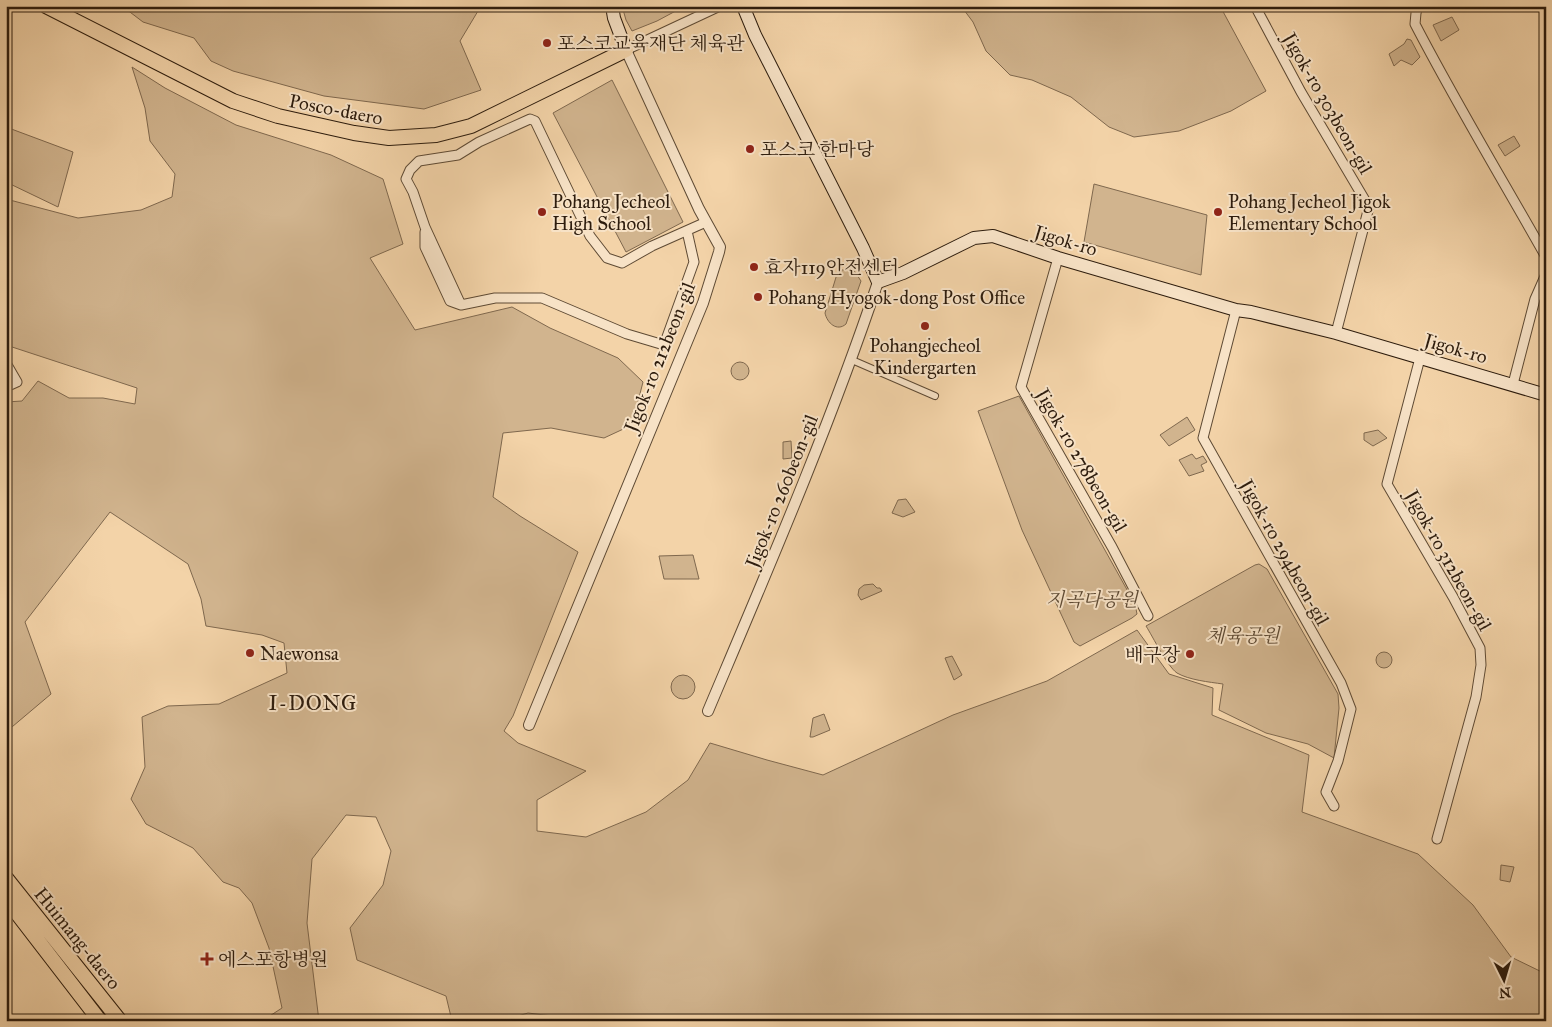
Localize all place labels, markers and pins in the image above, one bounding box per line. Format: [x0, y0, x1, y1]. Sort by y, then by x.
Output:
place label: 포스코교육재단 체육관 [557, 32, 745, 55]
marker: 포스코교육재단 체육관 [541, 37, 553, 49]
place label: 포스코 한마당 [760, 138, 875, 161]
marker: 포스코 한마당 [744, 143, 756, 155]
place label: Pohang Jecheol High School [552, 190, 671, 236]
place label: Pohang Jecheol Jigok Elementary School [1228, 190, 1391, 235]
marker: Pohang Jecheol High School [536, 206, 548, 218]
marker: Pohang Jecheol Jigok Elementary School [1212, 206, 1224, 218]
place label: 효자119안전센터 [764, 256, 899, 279]
marker: 효자119안전센터 [748, 261, 760, 273]
place label: Pohang Hyogok-dong Post Office [768, 286, 1025, 310]
marker: Pohang Hyogok-dong Post Office [752, 291, 764, 303]
marker: Pohangjecheol Kindergarten [919, 320, 931, 332]
place label: Pohangjecheol Kindergarten [869, 334, 982, 380]
place label: Naewonsa [260, 642, 340, 665]
place label: 배구장 [1125, 643, 1181, 666]
marker: Naewonsa [244, 647, 256, 659]
marker: 배구장 [1184, 648, 1196, 660]
place label: 에스포항병원 [218, 948, 328, 971]
marker: 에스포항병원 [200, 952, 214, 966]

